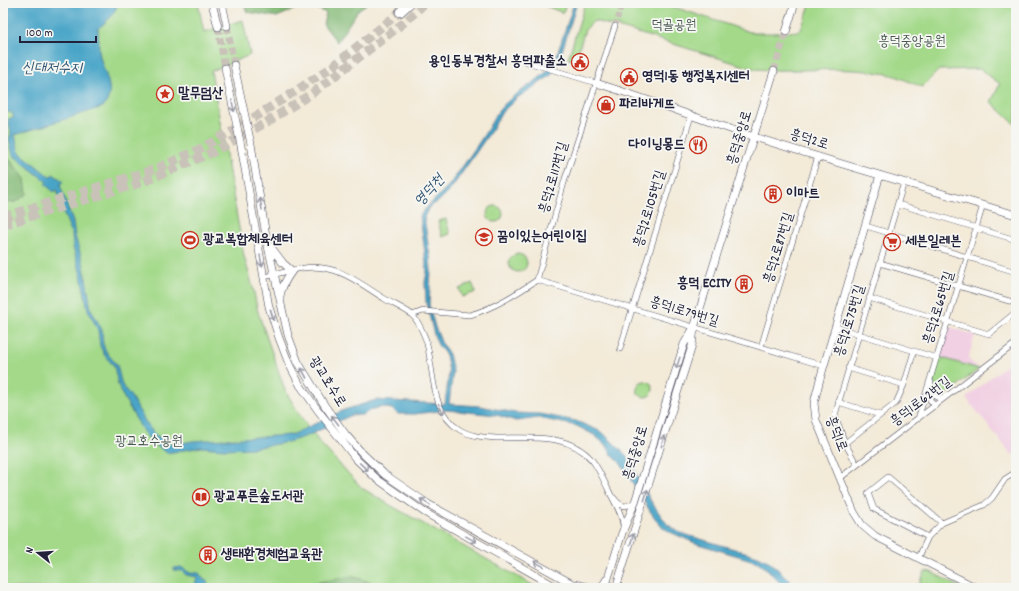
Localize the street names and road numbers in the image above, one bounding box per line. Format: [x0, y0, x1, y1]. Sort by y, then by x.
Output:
street label: 흥덕중앙로 [722, 108, 758, 168]
street label: 흥덕2로 [787, 125, 831, 155]
street label: 흥덕2로117번길 [534, 139, 574, 216]
street label: 흥덕2로105번길 [629, 167, 671, 250]
street label: 흥덕2로87번길 [759, 209, 800, 286]
street label: 흥덕2로65번길 [918, 268, 960, 347]
street label: 흥덕2로75번길 [830, 282, 871, 359]
street label: 흥덕1로79번길 [647, 292, 722, 332]
street label: 광교호수로 [304, 353, 350, 411]
street label: 흥덕1로62번길 [886, 372, 957, 432]
street label: 흥덕1로 [820, 413, 852, 455]
street label: 흥덕중앙로 [618, 423, 654, 483]

